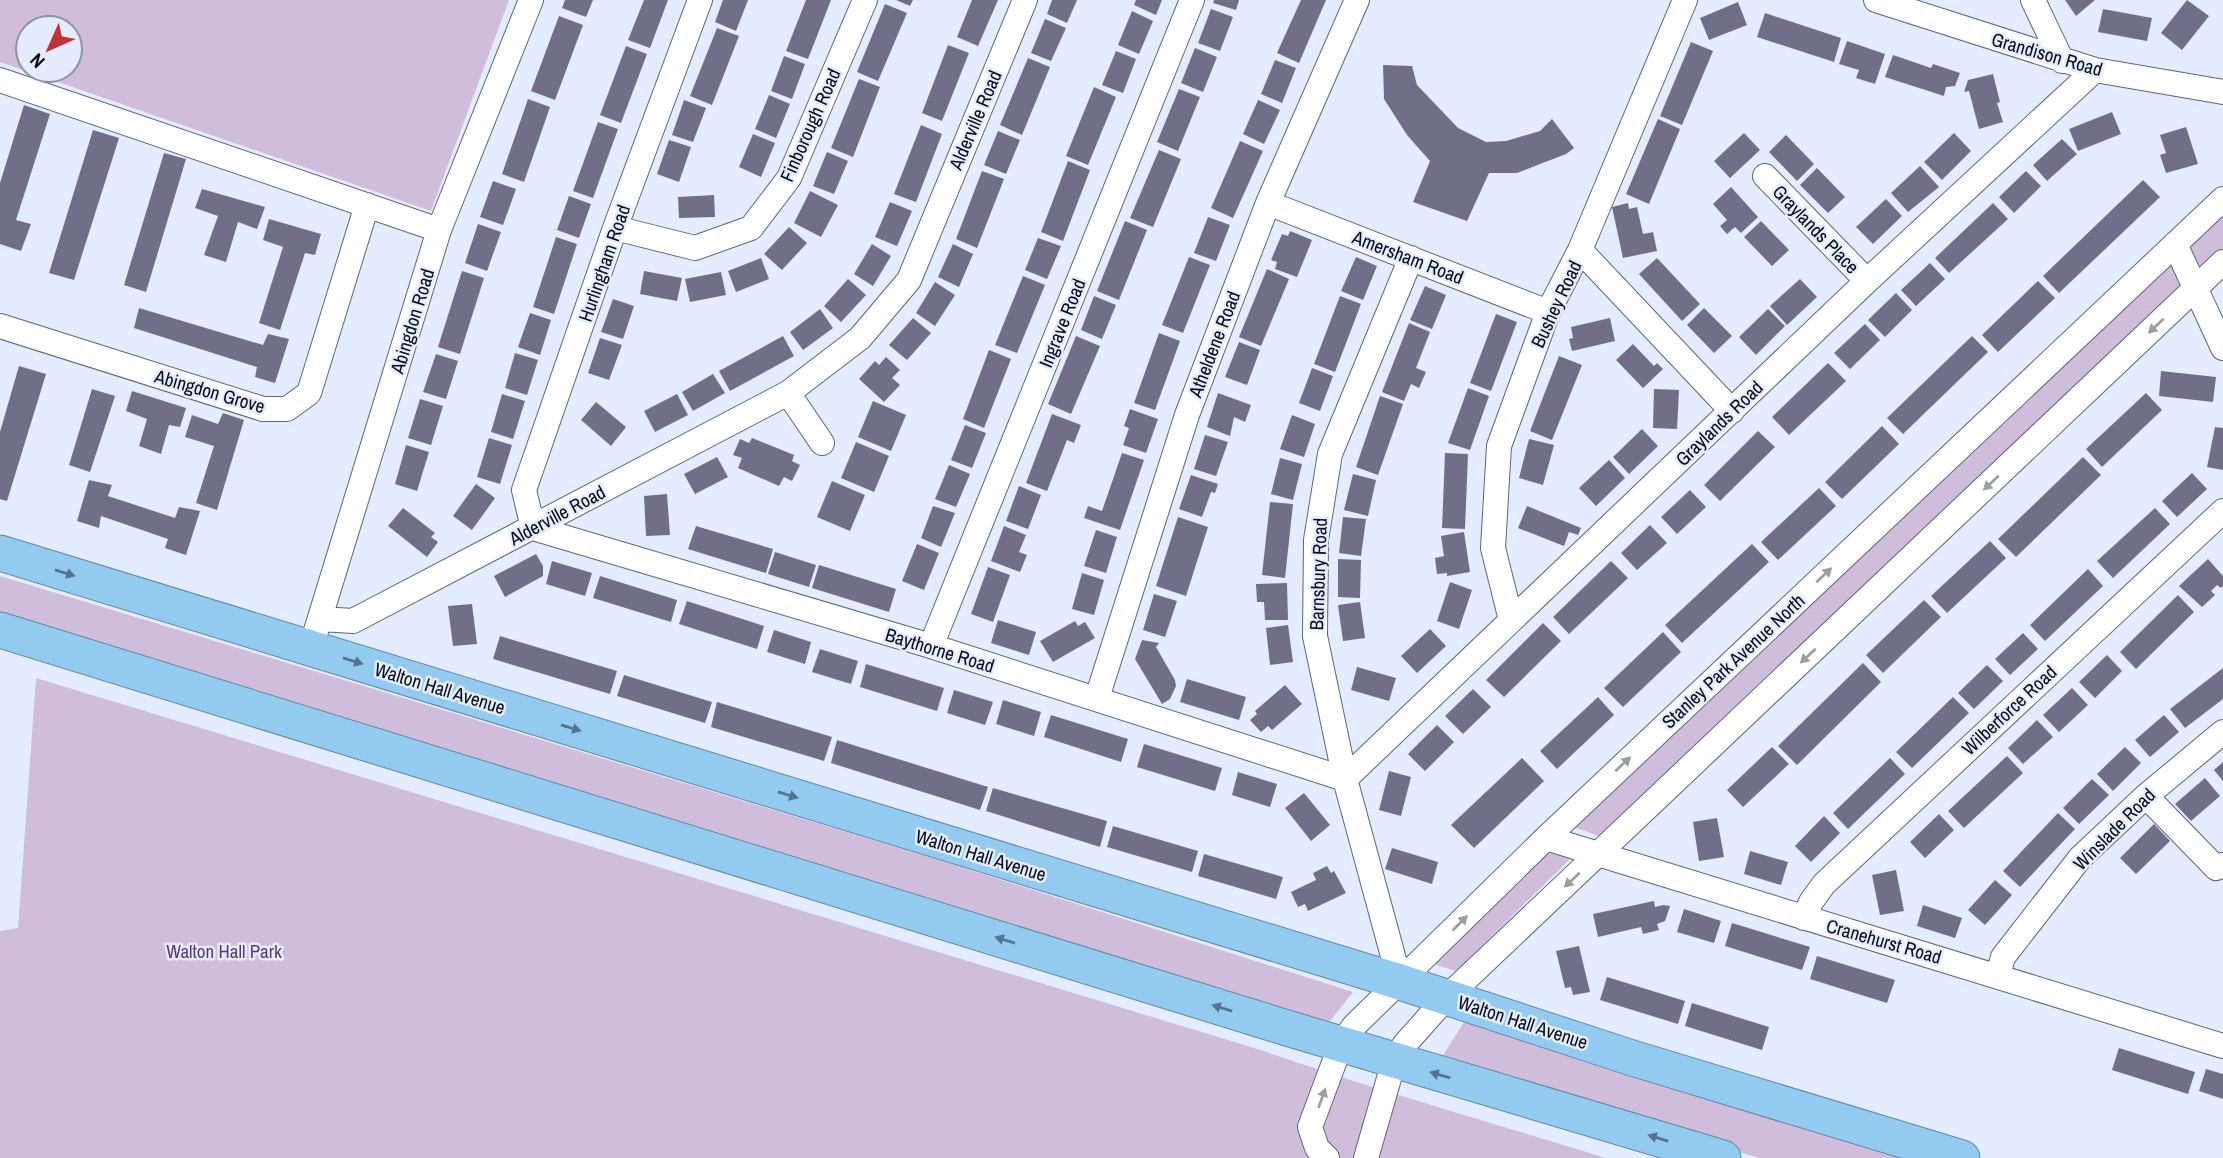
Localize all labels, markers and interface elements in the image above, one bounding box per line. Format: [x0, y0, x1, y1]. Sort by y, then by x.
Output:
north arrow [14, 14, 84, 84]
street label: Grandison Road [1988, 26, 2106, 82]
text: N [24, 48, 50, 74]
street label: Finborough Road [773, 64, 847, 186]
street label: Alderville Road [942, 66, 1008, 175]
street label: Graylands Place [1767, 179, 1865, 279]
street label: Hurlingham Road [572, 201, 636, 325]
street label: Amersham Road [1348, 224, 1467, 290]
street label: Bushey Road [1524, 256, 1588, 352]
street label: Abingdon Road [383, 265, 440, 378]
street label: Ingrave Road [1032, 275, 1092, 371]
street label: Atheldene Road [1181, 287, 1246, 402]
one-way arrow [2148, 318, 2165, 334]
street label: Abingdon Grove [151, 363, 268, 419]
street label: Graylands Road [1669, 375, 1769, 471]
one-way arrow [1983, 474, 2000, 490]
street label: Alderville Road [503, 479, 610, 552]
street label: Barnsbury Road [1303, 517, 1333, 631]
one-way arrow [1816, 566, 1833, 583]
one-way arrow [55, 569, 76, 579]
street label: Stanley Park Avenue North [1656, 588, 1810, 734]
street label: Baythorne Road [882, 621, 998, 679]
one-way arrow [1800, 648, 1817, 664]
one-way arrow [343, 656, 364, 667]
street label: Walton Hall Avenue [372, 656, 508, 720]
street label: Wilberforce Road [1956, 659, 2062, 761]
one-way arrow [560, 723, 581, 734]
one-way arrow [1614, 757, 1631, 773]
street label: Winslade Road [2067, 782, 2161, 876]
one-way arrow [778, 790, 799, 801]
street label: Walton Hall Avenue [913, 823, 1049, 887]
one-way arrow [1563, 872, 1580, 888]
street label: Cranehurst Road [1823, 912, 1945, 970]
one-way arrow [1451, 914, 1468, 931]
one-way arrow [994, 934, 1015, 945]
park label: Walton Hall Park [166, 938, 282, 964]
street label: Walton Hall Avenue [1455, 989, 1591, 1055]
one-way arrow [1211, 1002, 1232, 1013]
one-way arrow [1429, 1069, 1450, 1079]
one-way arrow [1317, 1088, 1328, 1109]
one-way arrow [1648, 1132, 1669, 1142]

